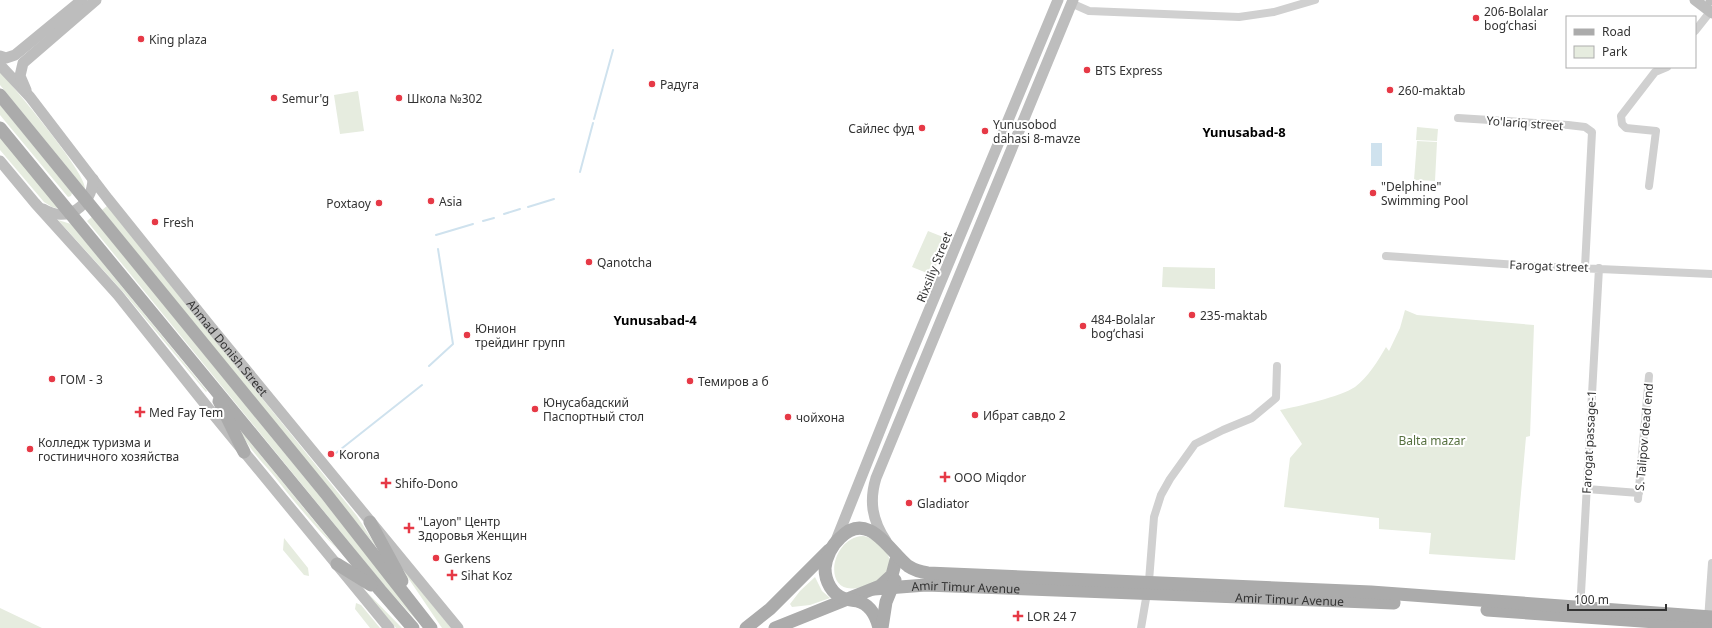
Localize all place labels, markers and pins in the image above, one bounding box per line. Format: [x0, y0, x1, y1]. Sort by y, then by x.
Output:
place label: 206-Bolalar bogʻchasi [1484, 3, 1548, 34]
marker: 206-Bolalar bogʻchasi [1471, 13, 1481, 23]
place label: King plaza [149, 31, 207, 48]
marker: King plaza [136, 34, 146, 44]
place label: BTS Express [1095, 62, 1163, 79]
marker: BTS Express [1082, 65, 1092, 75]
place label: Радуга [660, 76, 699, 93]
marker: Радуга [647, 79, 657, 89]
place label: 260-maktab [1398, 82, 1465, 99]
marker: 260-maktab [1385, 85, 1395, 95]
place label: Semur'g [282, 90, 329, 107]
place label: Школа №302 [407, 90, 482, 107]
marker: Semur'g [269, 93, 279, 103]
marker: Школа №302 [394, 93, 404, 103]
place label: Yunusobod dahasi 8-mavze [993, 116, 1081, 147]
place label: Сайлес фуд [848, 120, 915, 137]
marker: Сайлес фуд [917, 123, 927, 133]
marker: Yunusobod dahasi 8-mavze [980, 126, 990, 136]
place label: "Delphine" Swimming Pool [1381, 178, 1468, 209]
marker: "Delphine" Swimming Pool [1368, 188, 1378, 198]
place label: Asia [439, 193, 462, 210]
place label: Poxtaoy [326, 195, 372, 212]
marker: Asia [426, 196, 436, 206]
marker: Poxtaoy [374, 198, 384, 208]
place label: Fresh [163, 214, 194, 231]
marker: Fresh [150, 217, 160, 227]
place label: Qanotcha [597, 254, 652, 271]
marker: Qanotcha [584, 257, 594, 267]
place label: 235-maktab [1200, 307, 1267, 324]
marker: 235-maktab [1187, 310, 1197, 320]
place label: 484-Bolalar bogʻchasi [1091, 311, 1155, 342]
place label: Юнион трейдинг групп [475, 320, 565, 351]
marker: 484-Bolalar bogʻchasi [1078, 321, 1088, 331]
marker: Юнион трейдинг групп [462, 330, 472, 340]
place label: ГОМ - 3 [60, 371, 103, 388]
place label: Темиров а б [698, 373, 769, 390]
marker: ГОМ - 3 [47, 374, 57, 384]
marker: Темиров а б [685, 376, 695, 386]
place label: Юнусабадский Паспортный стол [543, 394, 644, 425]
place label: Med Fay Tem [149, 404, 223, 421]
marker: Юнусабадский Паспортный стол [530, 404, 540, 414]
marker: Med Fay Tem [134, 406, 146, 418]
place label: Ибрат савдо 2 [983, 407, 1066, 424]
place label: чойхона [796, 409, 845, 426]
marker: Ибрат савдо 2 [970, 410, 980, 420]
marker: чойхона [783, 412, 793, 422]
place label: Колледж туризма и гостиничного хозяйства [38, 434, 179, 465]
marker: Колледж туризма и гостиничного хозяйства [25, 444, 35, 454]
place label: Korona [339, 446, 380, 463]
marker: Korona [326, 449, 336, 459]
place label: OOO Miqdor [954, 469, 1026, 486]
marker: OOO Miqdor [939, 471, 951, 483]
place label: Shifo-Dono [395, 475, 458, 492]
marker: Shifo-Dono [380, 477, 392, 489]
place label: Gladiator [917, 495, 969, 512]
marker: Gladiator [904, 498, 914, 508]
place label: "Layon" Центр Здоровья Женщин [418, 513, 527, 544]
marker: "Layon" Центр Здоровья Женщин [403, 522, 415, 534]
place label: Gerkens [444, 550, 491, 567]
marker: Gerkens [431, 553, 441, 563]
place label: Sihat Koz [461, 567, 513, 584]
marker: Sihat Koz [446, 569, 458, 581]
place label: LOR 24 7 [1027, 608, 1077, 625]
marker: LOR 24 7 [1012, 610, 1024, 622]

